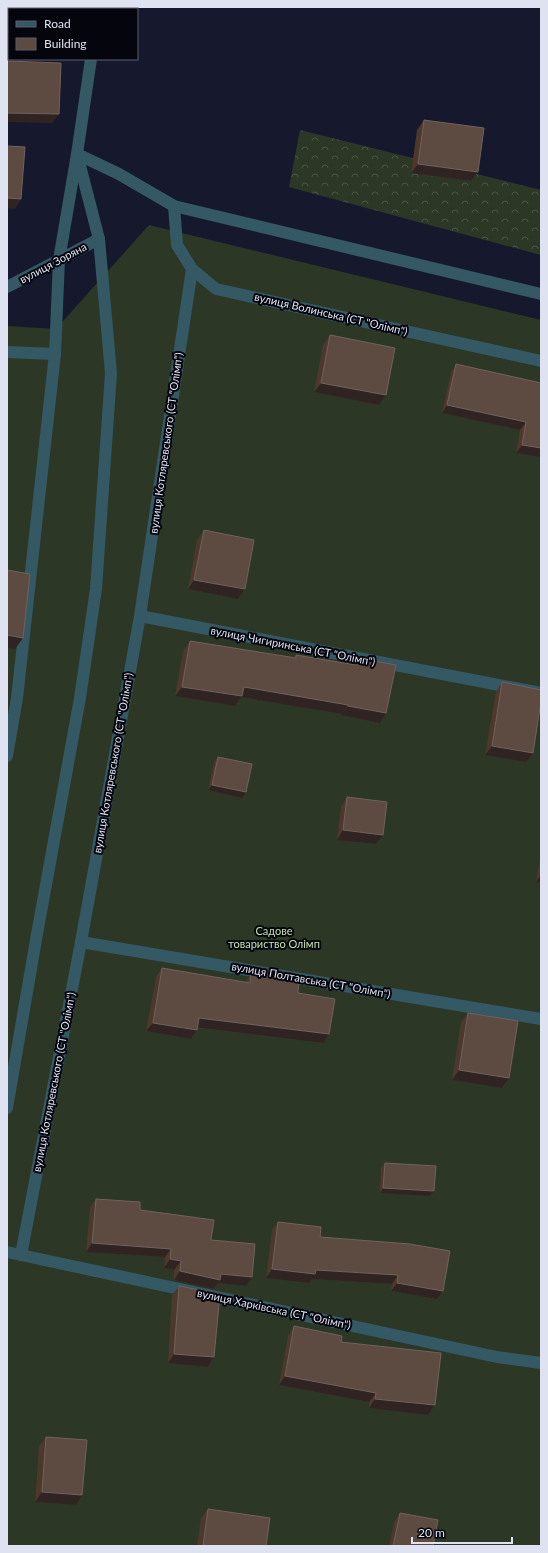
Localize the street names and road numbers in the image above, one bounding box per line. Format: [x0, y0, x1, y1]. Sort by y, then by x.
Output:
street label: вулиця Зоряна [17, 239, 88, 286]
street label: вулиця Волинська (СТ "Олімп") [253, 290, 409, 337]
street label: вулиця Котляревського (СТ "Олімп") [146, 351, 185, 534]
street label: вулиця Чигиринська (СТ "Олімп") [210, 623, 377, 668]
street label: вулиця Котляревського (СТ "Олімп") [90, 672, 135, 854]
street label: вулиця Полтавська (СТ "Олімп") [231, 959, 392, 1000]
street label: вулиця Котляревського (СТ "Олімп") [30, 991, 77, 1173]
street label: вулиця Харківська (СТ "Олімп") [196, 1286, 352, 1331]

